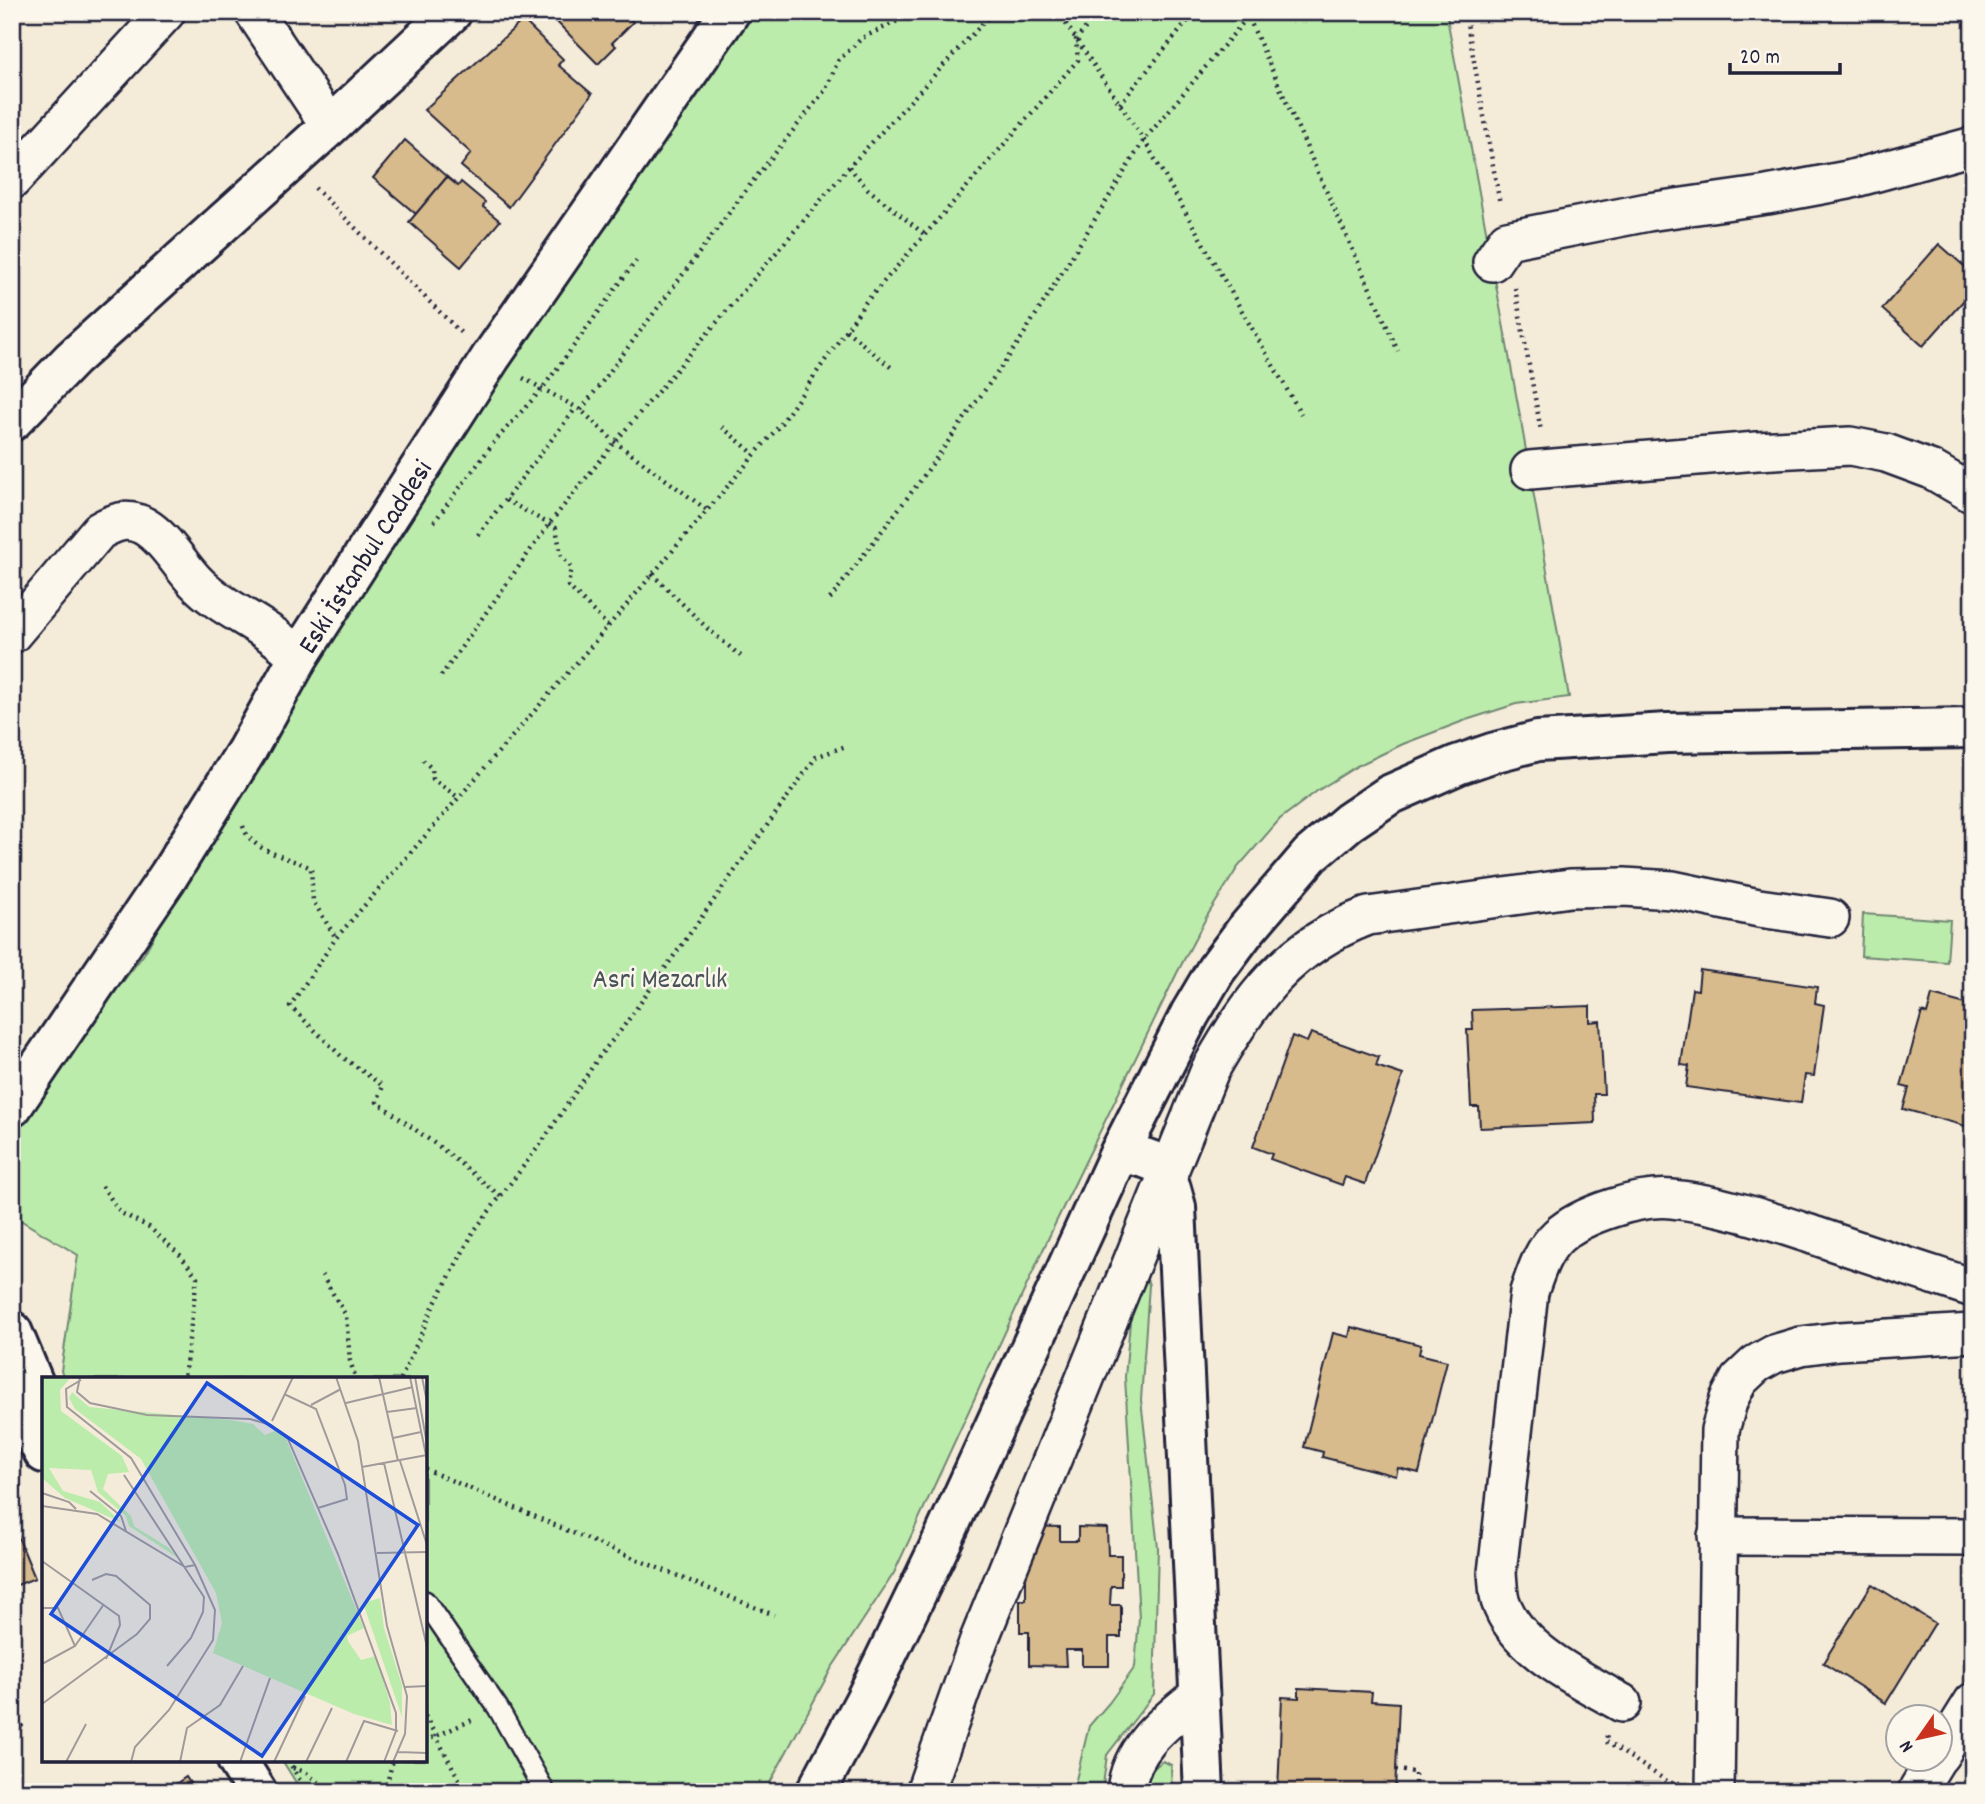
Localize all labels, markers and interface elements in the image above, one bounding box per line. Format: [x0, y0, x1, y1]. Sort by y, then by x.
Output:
scale bar [1730, 32, 1840, 76]
text: 20 m [1740, 44, 1780, 74]
street label: Eski İstanbul Caddesi [291, 454, 445, 663]
park label: Asri Mezarlık [592, 962, 728, 1002]
inset map [42, 1377, 427, 1762]
north arrow [1884, 1702, 1954, 1772]
text: N [1894, 1734, 1922, 1757]

